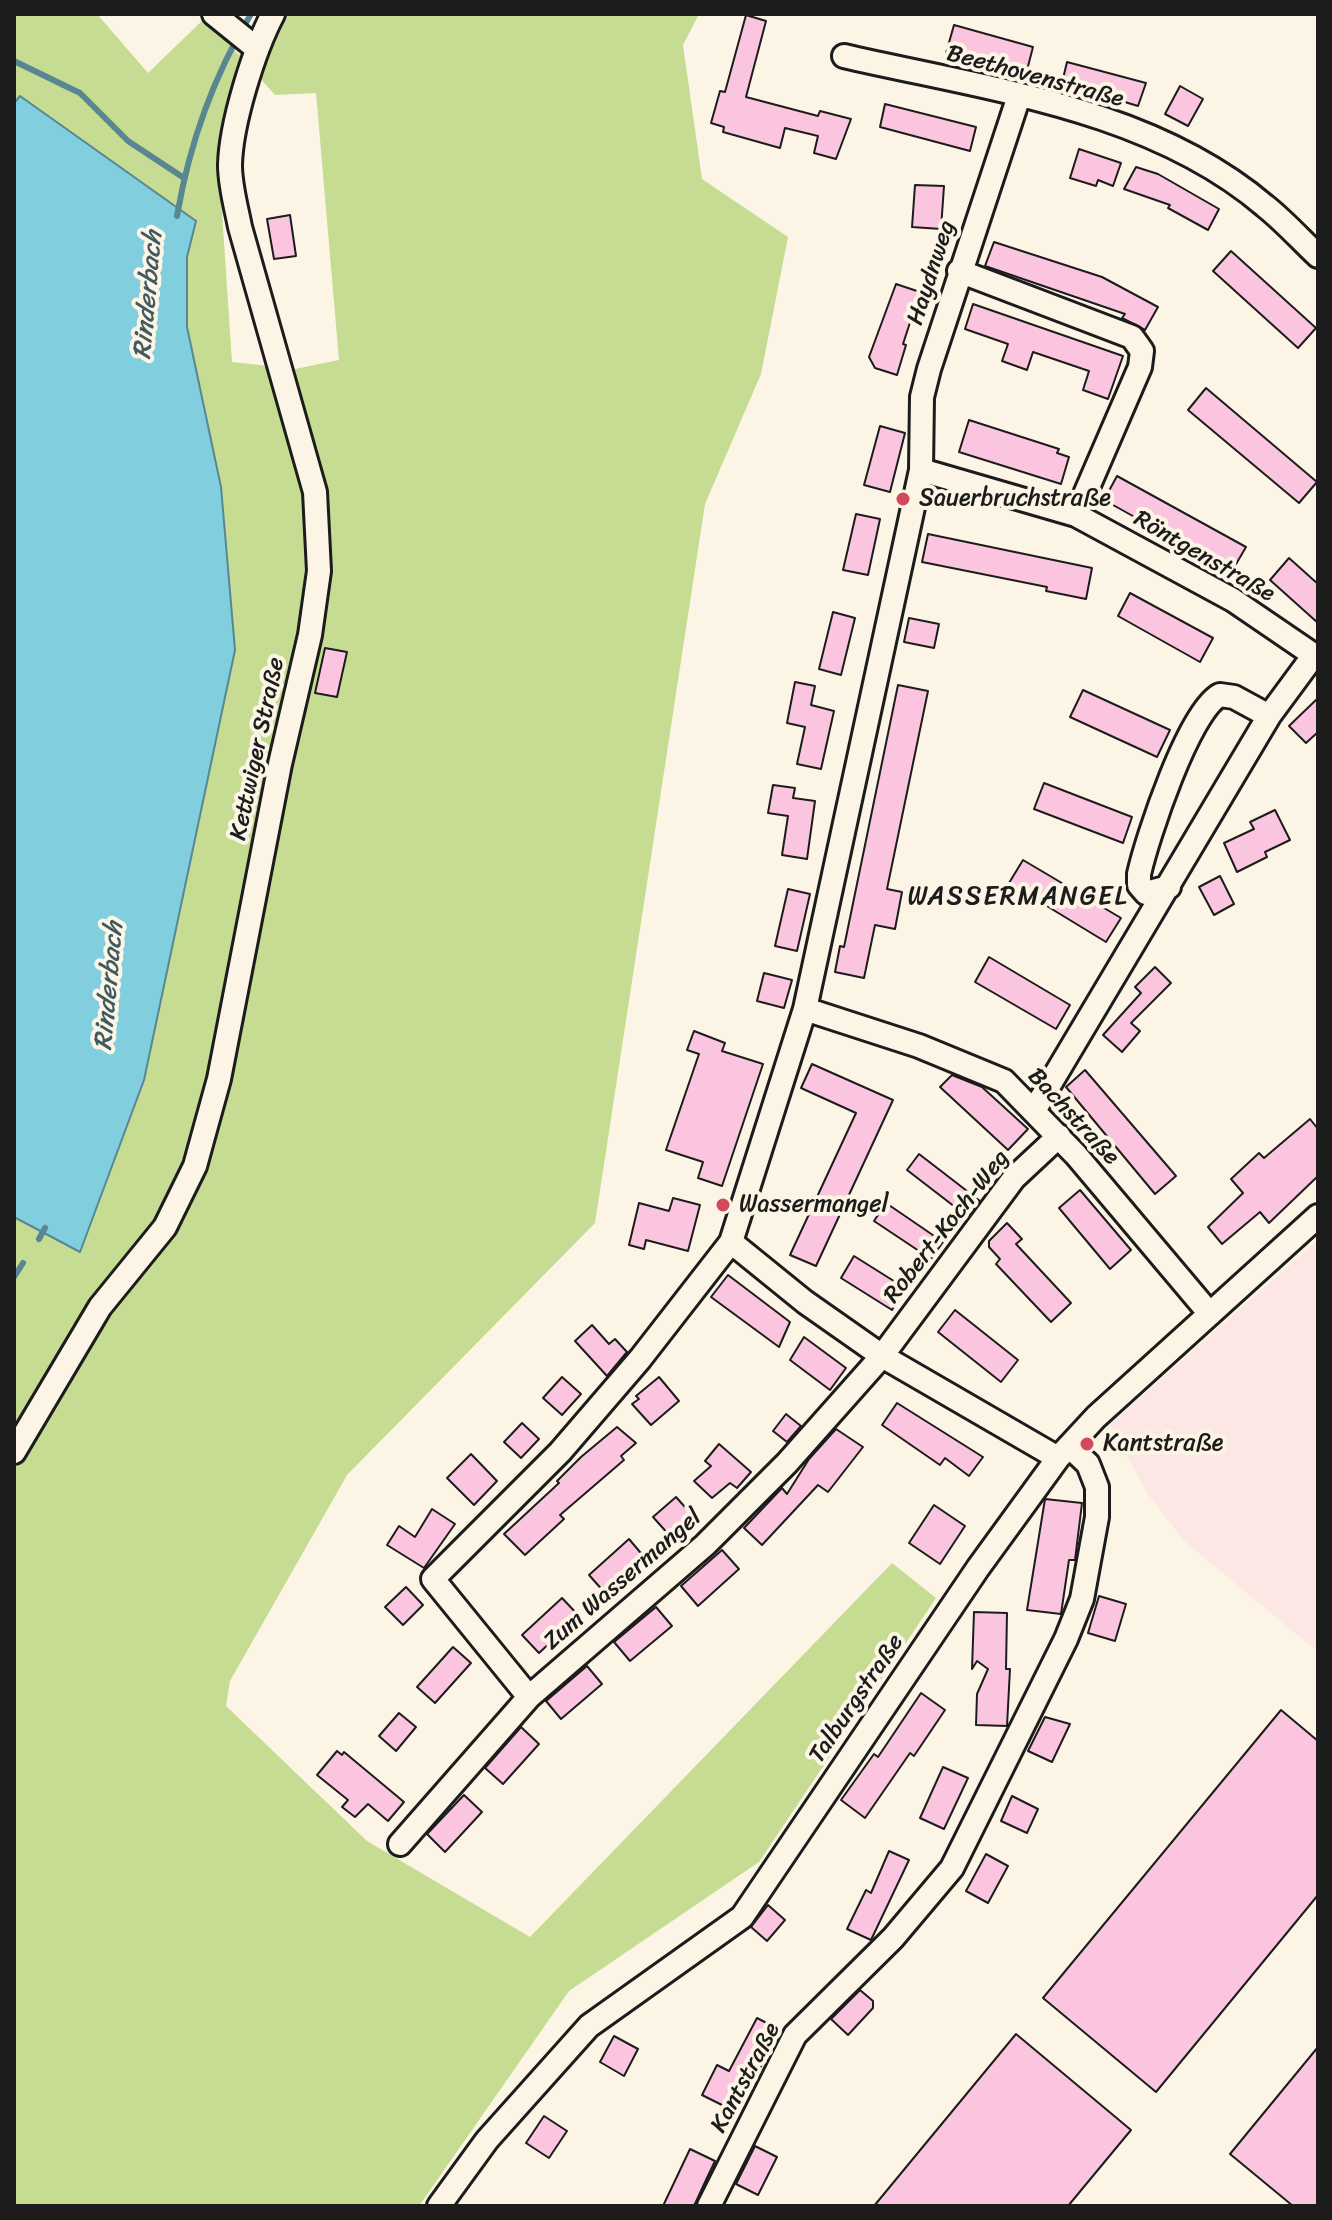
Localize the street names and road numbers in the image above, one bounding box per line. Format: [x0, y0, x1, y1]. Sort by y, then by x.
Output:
street label: Beethovenstraße [943, 40, 1127, 114]
street label: Haydnweg [902, 217, 962, 329]
street label: Röntgenstraße [1128, 505, 1280, 609]
street label: Kettwiger Straße [225, 655, 291, 843]
street label: Bachstraße [1021, 1063, 1125, 1171]
street label: Robert-Koch-Weg [878, 1144, 1016, 1310]
street label: Zum Wassermangel [538, 1503, 708, 1657]
street label: Talburgstraße [803, 1629, 911, 1769]
street label: Kantstraße [705, 2018, 787, 2138]

